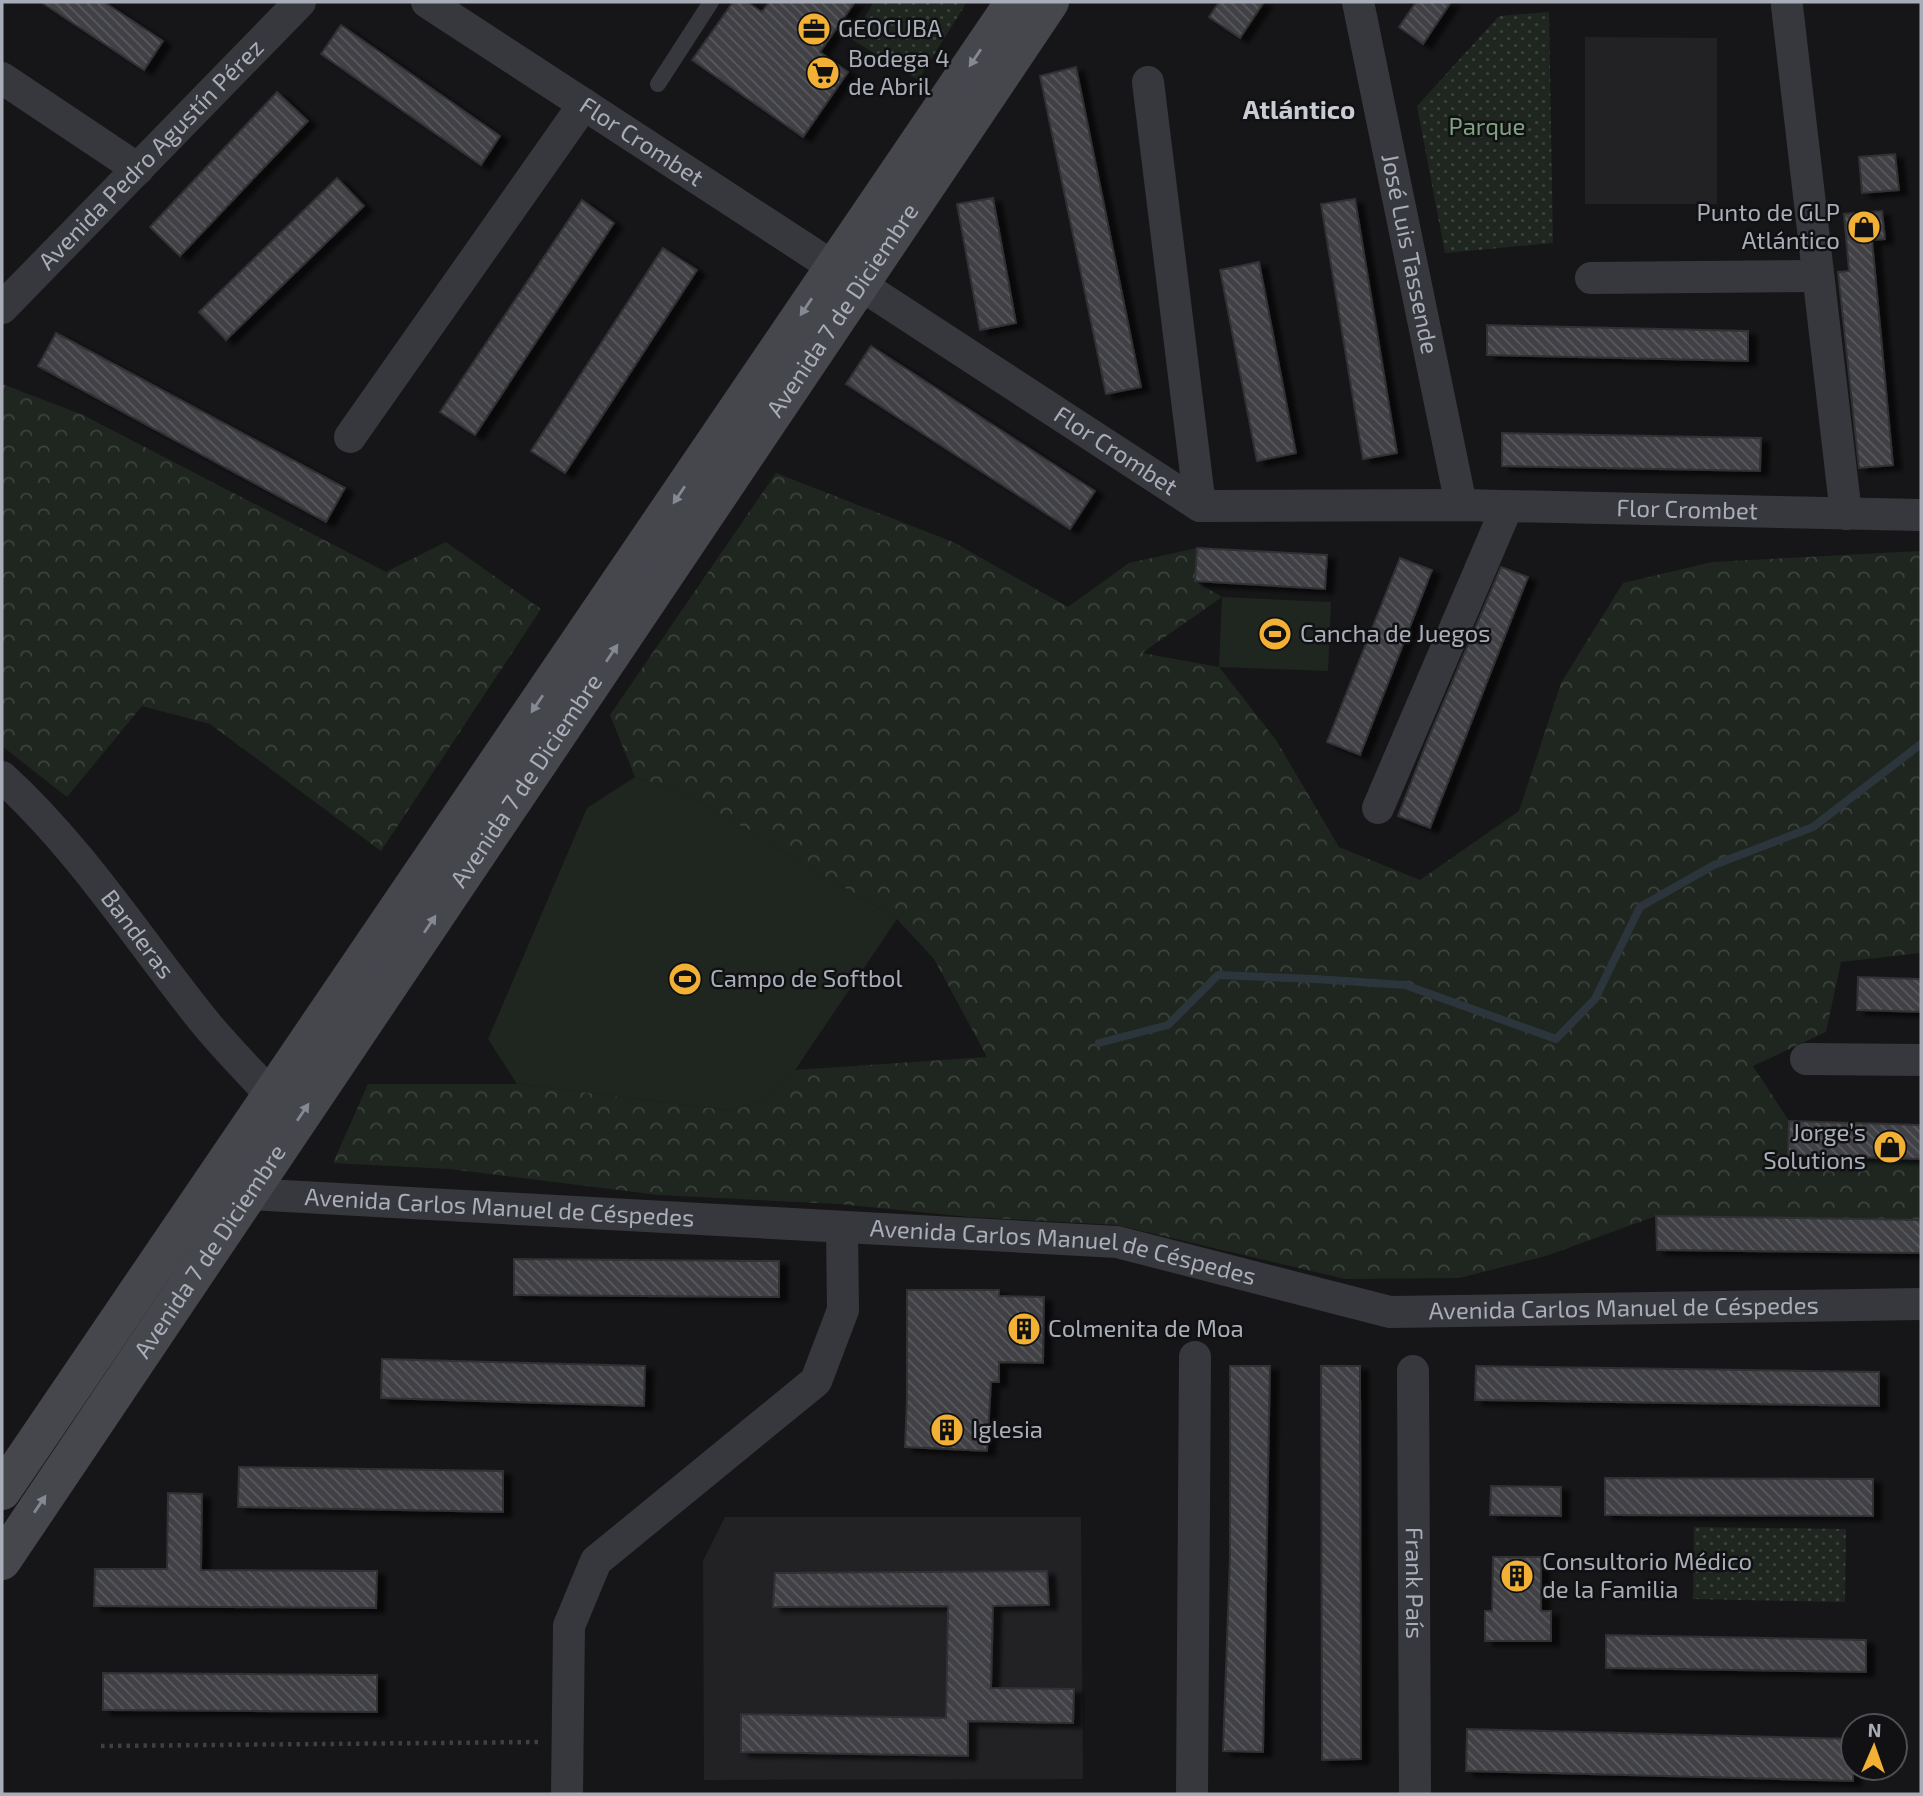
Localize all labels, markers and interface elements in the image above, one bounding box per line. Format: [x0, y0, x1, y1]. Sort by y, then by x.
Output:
office icon: GEOCUBA [795, 10, 833, 48]
place label: GEOCUBA [838, 13, 942, 42]
street label: Avenida Pedro Agustín Pérez [31, 32, 269, 275]
place label: Bodega 4 de Abril [848, 43, 950, 100]
one-way arrow [969, 48, 982, 68]
supermarket icon: Bodega 4 de Abril [804, 54, 842, 92]
street label: Flor Crombet [575, 90, 709, 191]
district label: Atlántico [1243, 93, 1355, 124]
park label: Parque [1449, 111, 1525, 140]
street label: José Luis Tassende [1376, 151, 1446, 356]
street label: Avenida 7 de Diciembre [759, 197, 924, 422]
place label: Punto de GLP Atlántico [1697, 197, 1840, 254]
shop icon: Punto de GLP Atlántico [1845, 208, 1883, 246]
one-way arrow [800, 297, 813, 317]
street label: Flor Crombet [1049, 399, 1184, 501]
one-way arrow [672, 486, 685, 505]
street label: Flor Crombet [1616, 492, 1758, 524]
sports icon: Cancha de Juegos [1256, 615, 1294, 653]
place label: Cancha de Juegos [1300, 618, 1490, 647]
one-way arrow [605, 644, 618, 663]
street label: Avenida 7 de Diciembre [443, 668, 607, 892]
one-way arrow [530, 695, 544, 713]
street label: Banderas [96, 883, 181, 984]
one-way arrow [423, 914, 436, 933]
sports icon: Campo de Softbol [666, 960, 704, 998]
place label: Campo de Softbol [710, 963, 903, 992]
one-way arrow [297, 1102, 310, 1122]
place label: Jorge’s Solutions [1763, 1117, 1866, 1174]
shop icon: Jorge’s Solutions [1871, 1128, 1909, 1166]
street label: Avenida 7 de Diciembre [127, 1138, 291, 1363]
street label: Avenida Carlos Manuel de Céspedes [304, 1181, 695, 1232]
street label: Avenida Carlos Manuel de Céspedes [869, 1212, 1259, 1290]
street label: Avenida Carlos Manuel de Céspedes [1429, 1290, 1819, 1324]
building icon: Colmenita de Moa [1005, 1310, 1043, 1348]
place label: Colmenita de Moa [1048, 1313, 1244, 1342]
building icon: Iglesia [928, 1411, 966, 1449]
place label: Iglesia [972, 1414, 1043, 1443]
one-way arrow [33, 1495, 46, 1514]
street label: Frank País [1401, 1527, 1430, 1639]
place label: Consultorio Médico de la Familia [1542, 1546, 1752, 1603]
building icon: Consultorio Médico de la Familia [1498, 1557, 1536, 1595]
north arrow [1839, 1712, 1909, 1782]
text: N [1867, 1718, 1882, 1741]

